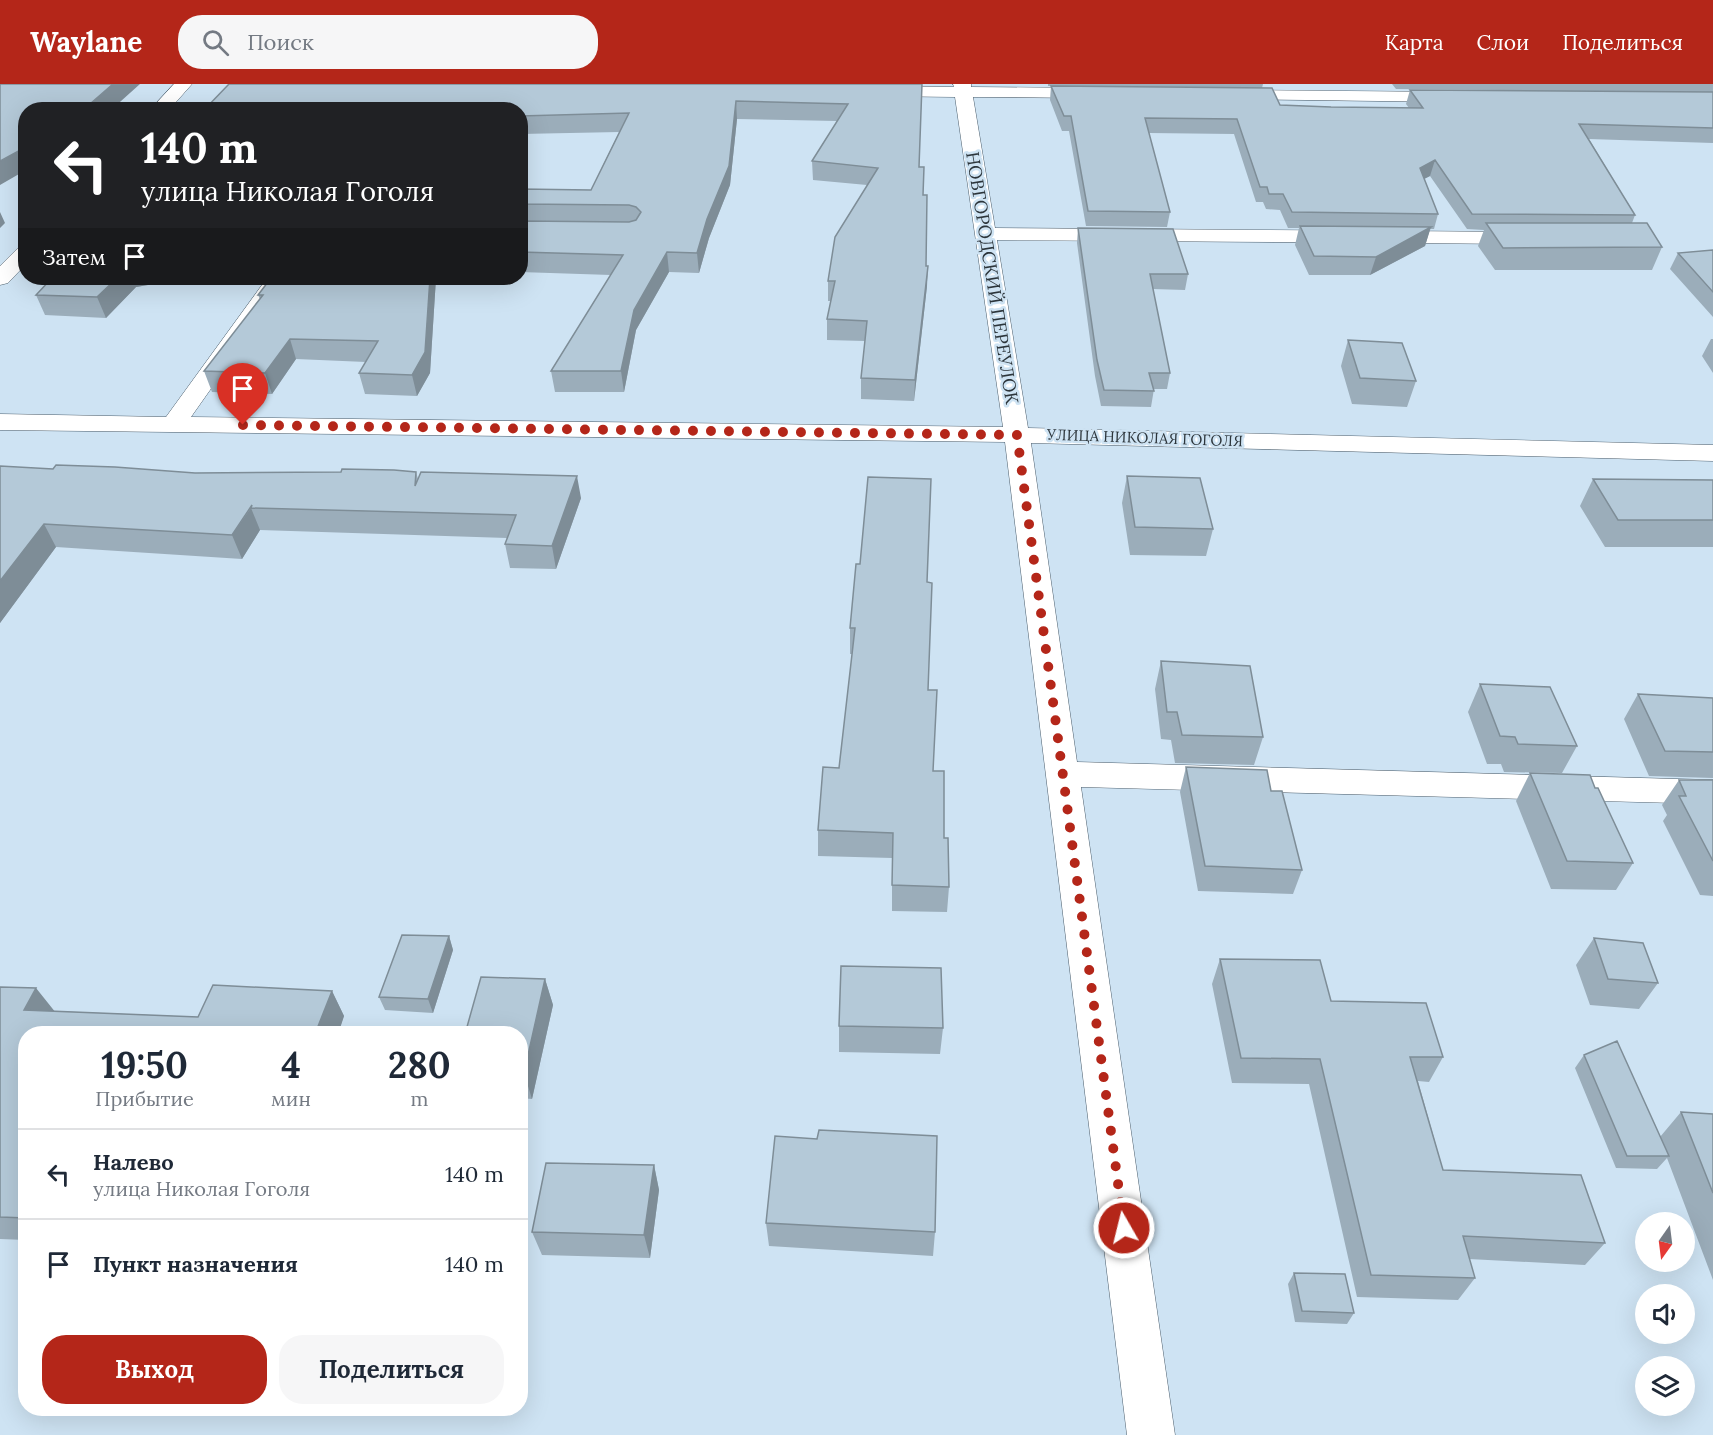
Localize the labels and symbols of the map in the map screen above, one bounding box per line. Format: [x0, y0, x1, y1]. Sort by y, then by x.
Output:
street label: НОВГОРОДСКИЙ ПЕРЕУЛОК [961, 150, 1024, 407]
pin [217, 363, 268, 425]
street label: УЛИЦА НИКОЛАЯ ГОГОЛЯ [1046, 425, 1243, 450]
position arrow [1092, 1196, 1156, 1260]
north arrow [1635, 1212, 1695, 1272]

